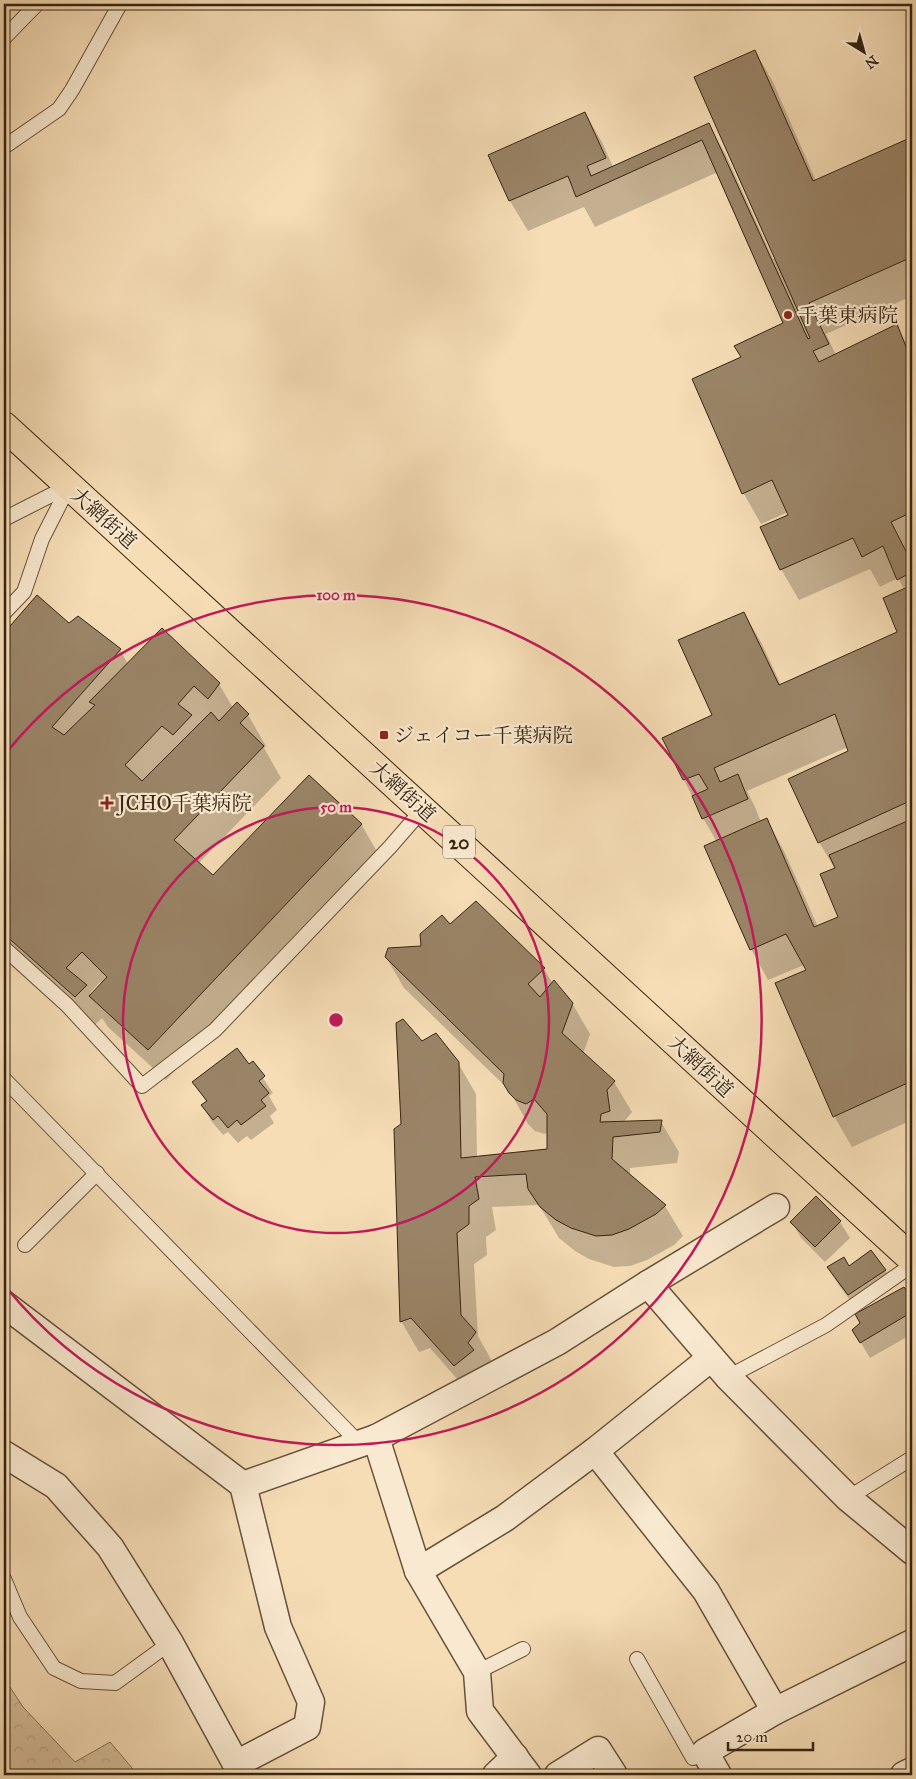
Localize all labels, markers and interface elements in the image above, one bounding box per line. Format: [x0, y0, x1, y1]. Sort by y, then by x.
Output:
north arrow [838, 28, 888, 78]
text: N [862, 52, 881, 72]
place label: 千葉東病院 [798, 303, 898, 327]
marker: 千葉東病院 [782, 309, 794, 321]
street label: 大網街道 [66, 482, 142, 554]
text: 100 m [316, 586, 356, 604]
place label: ジェイコー千葉病院 [394, 723, 573, 747]
marker: ジェイコー千葉病院 [378, 729, 390, 741]
street label: 大網街道 [365, 755, 441, 827]
place label: JCHO千葉病院 [116, 791, 252, 816]
marker: JCHO千葉病院 [100, 796, 114, 810]
text: 50 m [320, 798, 352, 816]
road number: 20 [443, 826, 475, 859]
centre of rings [327, 1011, 345, 1029]
street label: 大網街道 [664, 1030, 738, 1102]
scale bar [728, 1719, 814, 1751]
text: 20 m [736, 1728, 768, 1746]

